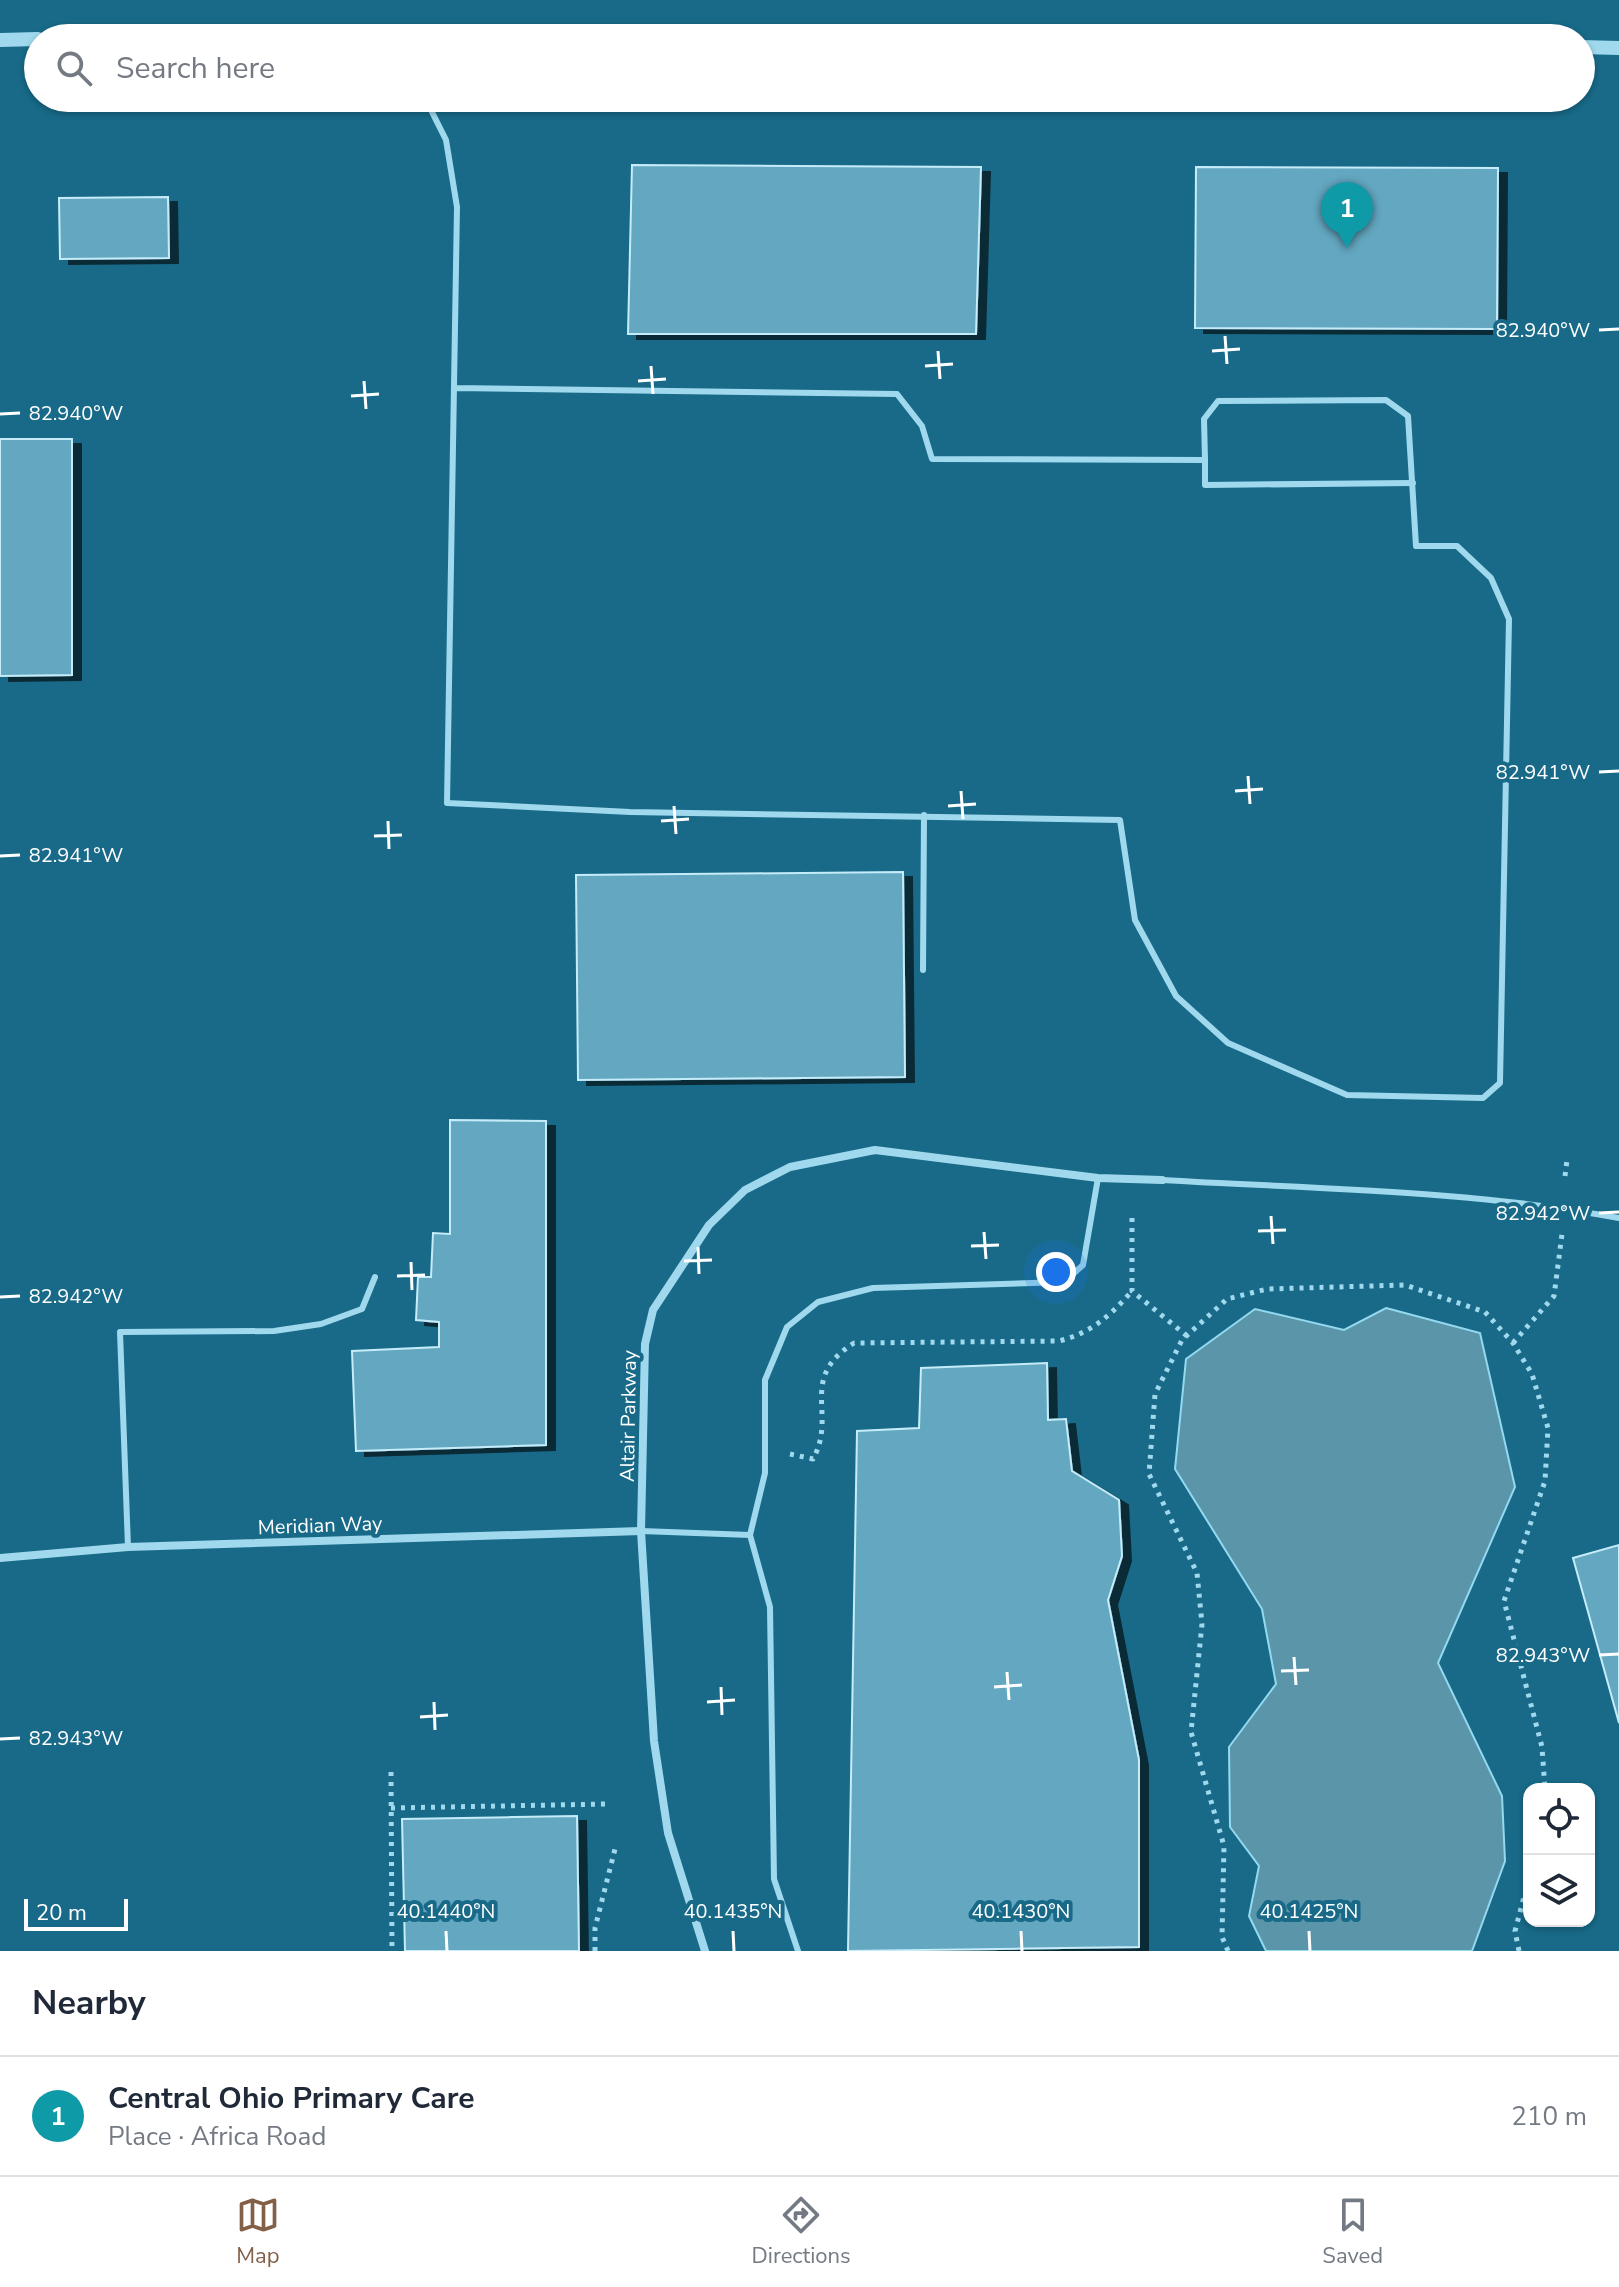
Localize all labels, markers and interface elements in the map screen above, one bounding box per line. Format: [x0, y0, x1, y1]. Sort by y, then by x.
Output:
search box [24, 24, 1595, 112]
icon: search [52, 46, 96, 90]
text: Search here [116, 48, 275, 89]
pin: 1 [1321, 182, 1373, 248]
text: 82.940°W [1496, 317, 1590, 344]
text: 82.940°W [29, 400, 123, 427]
text: 82.941°W [1496, 759, 1590, 786]
text: 82.941°W [29, 842, 123, 869]
text: 82.942°W [1496, 1200, 1590, 1227]
your location [1036, 1252, 1076, 1292]
text: 82.942°W [29, 1283, 123, 1310]
street label: Altair Parkway [614, 1349, 643, 1482]
street label: Meridian Way [257, 1510, 383, 1541]
text: 82.943°W [1496, 1642, 1590, 1669]
text: 82.943°W [29, 1725, 123, 1752]
map controls [1523, 1783, 1595, 1927]
button: locate [1523, 1783, 1595, 1855]
button: layers [1523, 1855, 1595, 1927]
scale bar [24, 1895, 128, 1931]
text: 20 m [36, 1898, 87, 1928]
text: 40.1440°N [397, 1898, 495, 1925]
text: 40.1435°N [684, 1898, 782, 1925]
text: 40.1430°N [972, 1898, 1070, 1925]
text: 40.1425°N [1260, 1898, 1358, 1925]
text: Nearby [32, 1980, 146, 2026]
text: Central Ohio Primary Care [108, 2078, 474, 2119]
text: 1 [50, 2099, 66, 2134]
text: 210 m [1511, 2099, 1587, 2134]
text: Place · Africa Road [108, 2119, 326, 2154]
tab: Map [236, 2193, 280, 2271]
tab: Directions [752, 2193, 851, 2271]
tab: Saved [1322, 2193, 1383, 2271]

